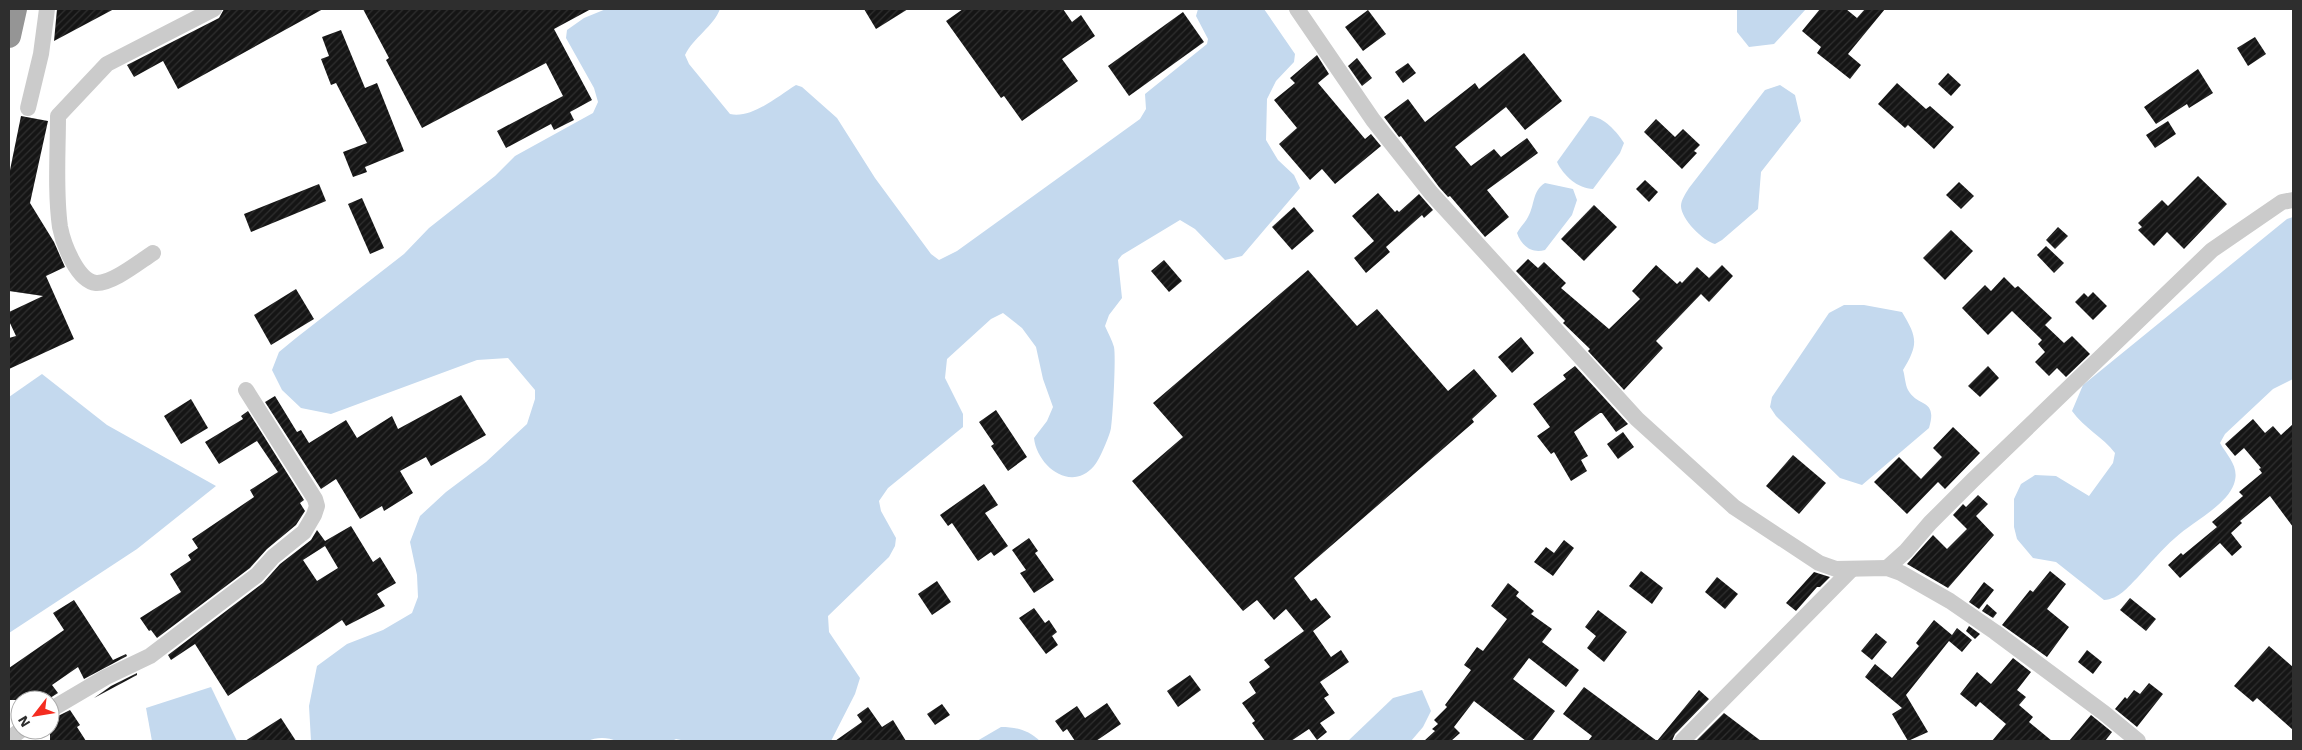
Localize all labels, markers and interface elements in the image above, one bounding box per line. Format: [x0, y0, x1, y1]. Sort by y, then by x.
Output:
north arrow [10, 690, 60, 740]
text: N [14, 713, 33, 730]

